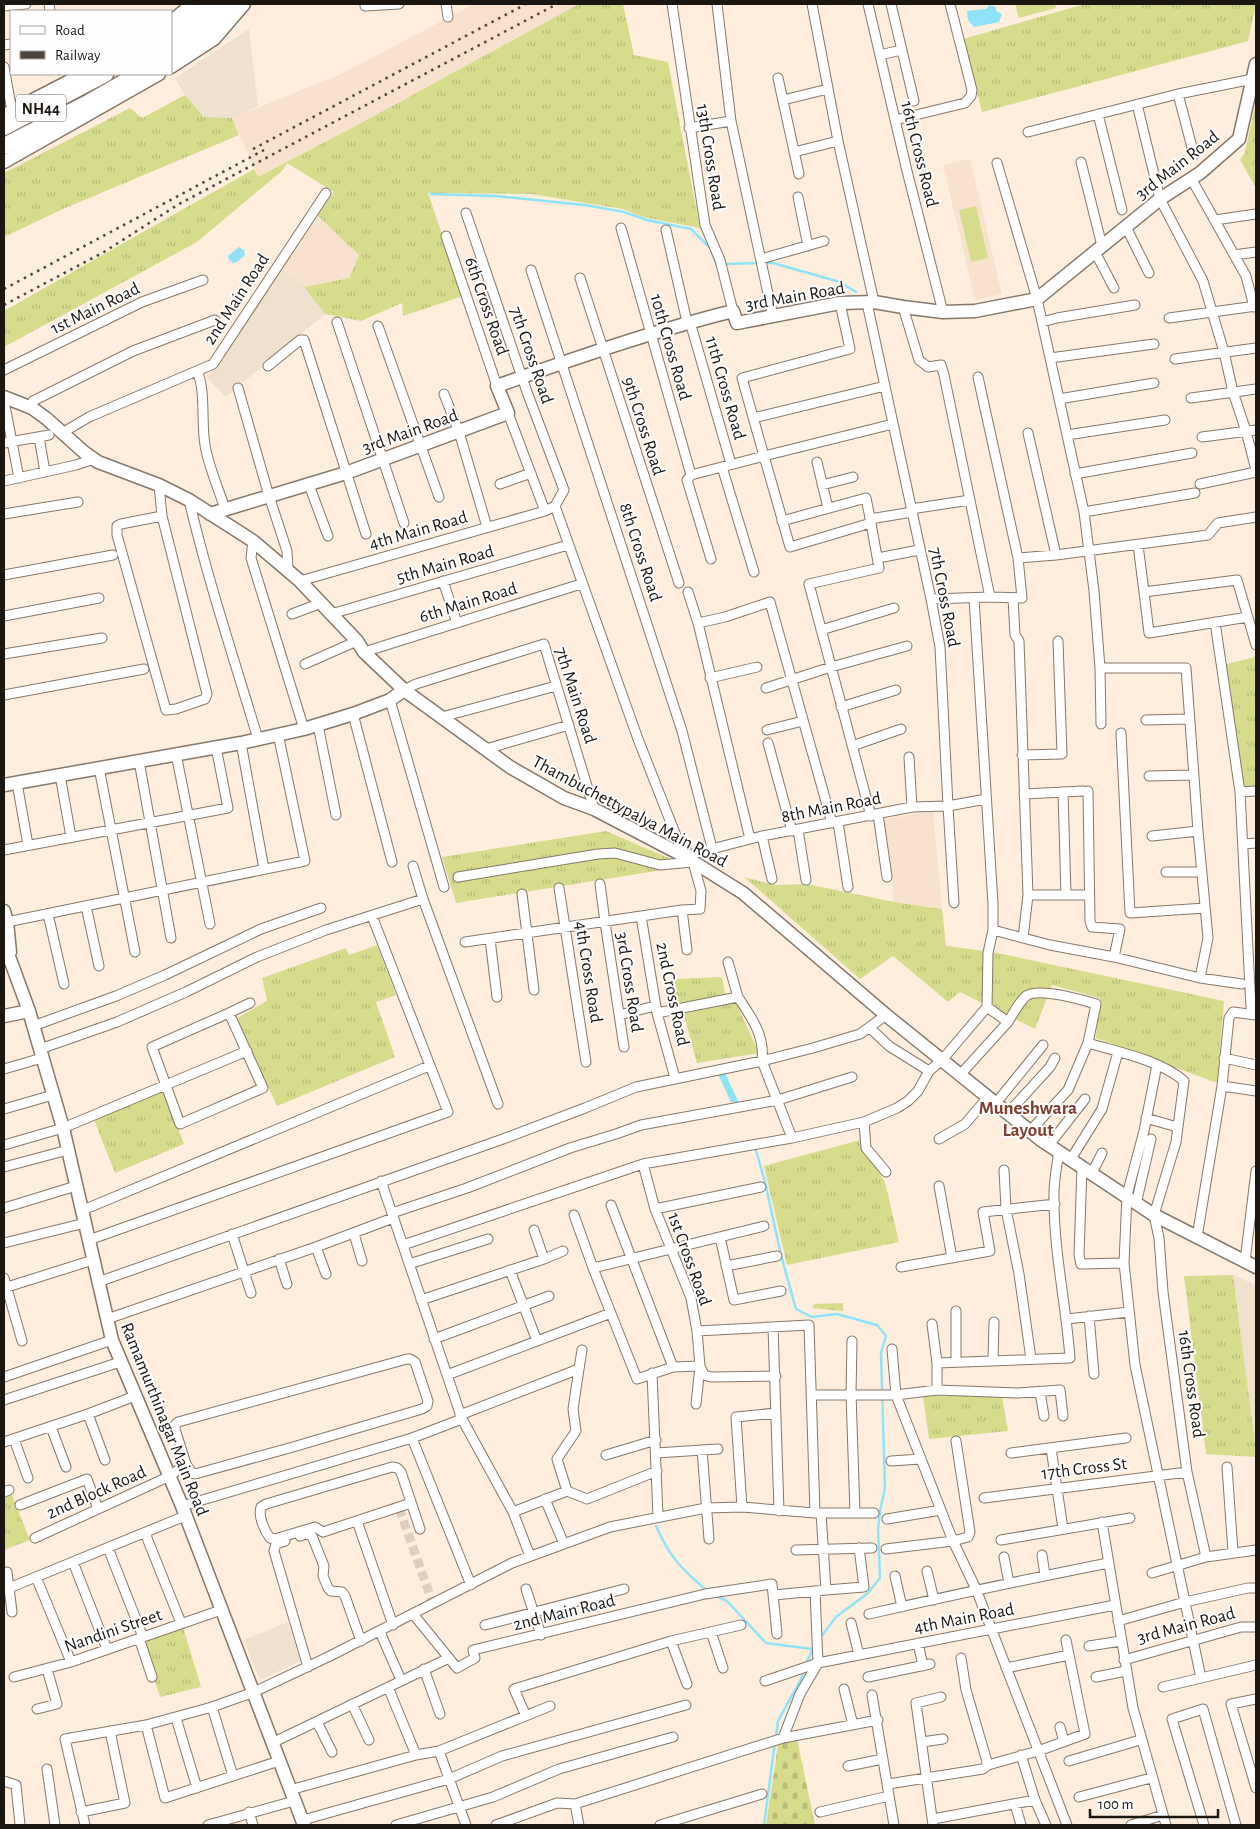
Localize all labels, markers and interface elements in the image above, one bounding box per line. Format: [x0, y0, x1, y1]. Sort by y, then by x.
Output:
legend [10, 10, 172, 75]
text: Road [55, 23, 85, 38]
text: Railway [55, 48, 101, 63]
road number: NH44 [16, 95, 66, 122]
street label: 16th Cross Road [897, 99, 941, 209]
street label: 13th Cross Road [693, 103, 727, 212]
street label: 3rd Main Road [1133, 128, 1223, 204]
street label: 2nd Main Road [201, 251, 273, 348]
street label: 6th Cross Road [461, 255, 511, 358]
street label: 3rd Main Road [744, 279, 846, 315]
street label: 1st Main Road [48, 280, 143, 338]
street label: 10th Cross Road [646, 292, 694, 402]
street label: 7th Cross Road [506, 304, 556, 406]
street label: 11th Cross Road [702, 335, 748, 442]
street label: 9th Cross Road [619, 375, 667, 478]
street label: 3rd Main Road [360, 406, 461, 458]
street label: 8th Cross Road [616, 501, 664, 604]
street label: 4th Main Road [367, 508, 470, 554]
street label: 5th Main Road [395, 542, 496, 587]
street label: 7th Cross Road [926, 546, 963, 649]
street label: 6th Main Road [417, 580, 519, 626]
street label: 7th Main Road [551, 645, 599, 746]
street label: Thambuchettypalya Main Road [529, 753, 730, 871]
street label: 8th Main Road [780, 789, 883, 826]
street label: 4th Cross Road [571, 920, 605, 1024]
street label: 3rd Cross Road [612, 931, 646, 1034]
street label: 2nd Cross Road [652, 941, 692, 1048]
district label: Muneshwara Layout [979, 1099, 1077, 1140]
street label: 1st Cross Road [664, 1211, 714, 1308]
street label: Ramamurthinagar Main Road [117, 1320, 211, 1519]
street label: 16th Cross Road [1175, 1329, 1207, 1439]
street label: 17th Cross St [1040, 1455, 1128, 1483]
street label: 2nd Block Road [44, 1463, 149, 1523]
street label: 2nd Main Road [511, 1592, 617, 1634]
street label: 4th Main Road [913, 1600, 1016, 1637]
street label: 3rd Main Road [1136, 1604, 1237, 1648]
street label: Nandini Street [62, 1606, 165, 1656]
scale bar [1090, 1786, 1218, 1818]
text: 100 m [1098, 1797, 1133, 1812]

